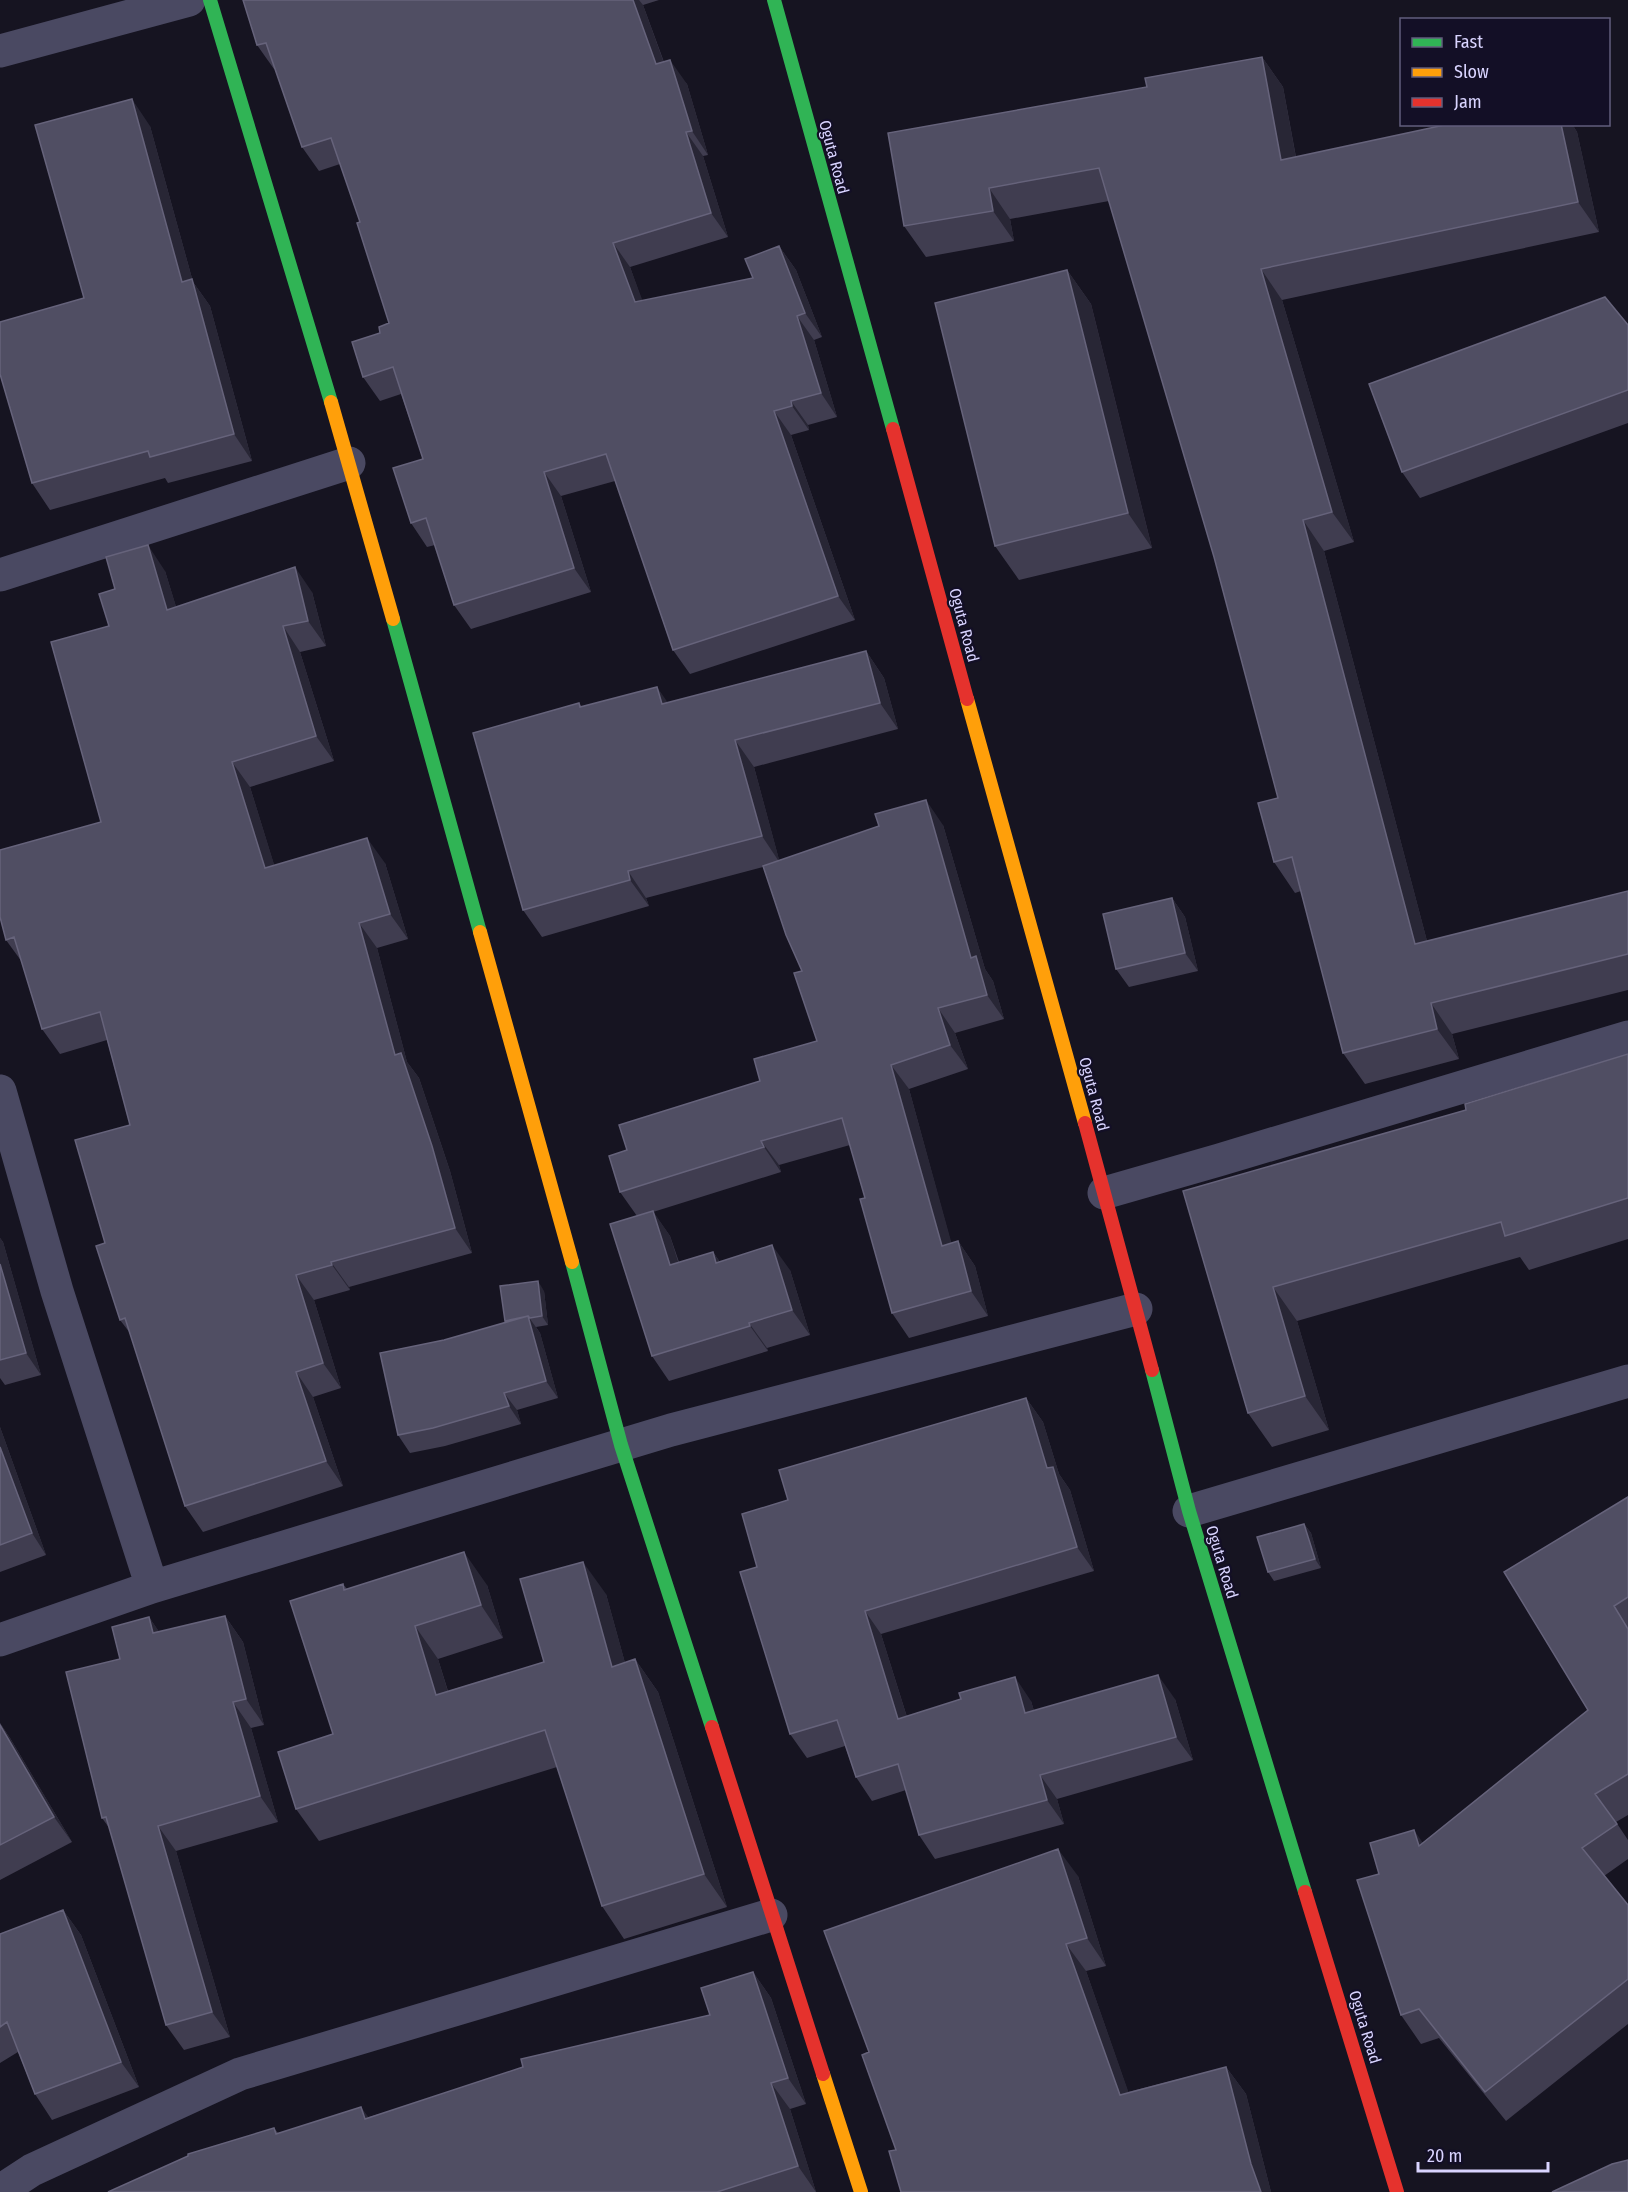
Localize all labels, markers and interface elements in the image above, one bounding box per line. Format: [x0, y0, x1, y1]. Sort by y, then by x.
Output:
legend [1400, 18, 1610, 126]
text: Fast [1454, 31, 1483, 53]
text: Slow [1454, 61, 1489, 83]
text: Jam [1454, 91, 1482, 113]
street label: Oguta Road [815, 118, 853, 196]
street label: Oguta Road [945, 586, 983, 664]
street label: Oguta Road [1075, 1055, 1113, 1133]
street label: Oguta Road [1202, 1523, 1242, 1601]
street label: Oguta Road [1345, 1988, 1385, 2066]
scale bar [1418, 2135, 1548, 2173]
text: 20 m [1427, 2145, 1462, 2167]

